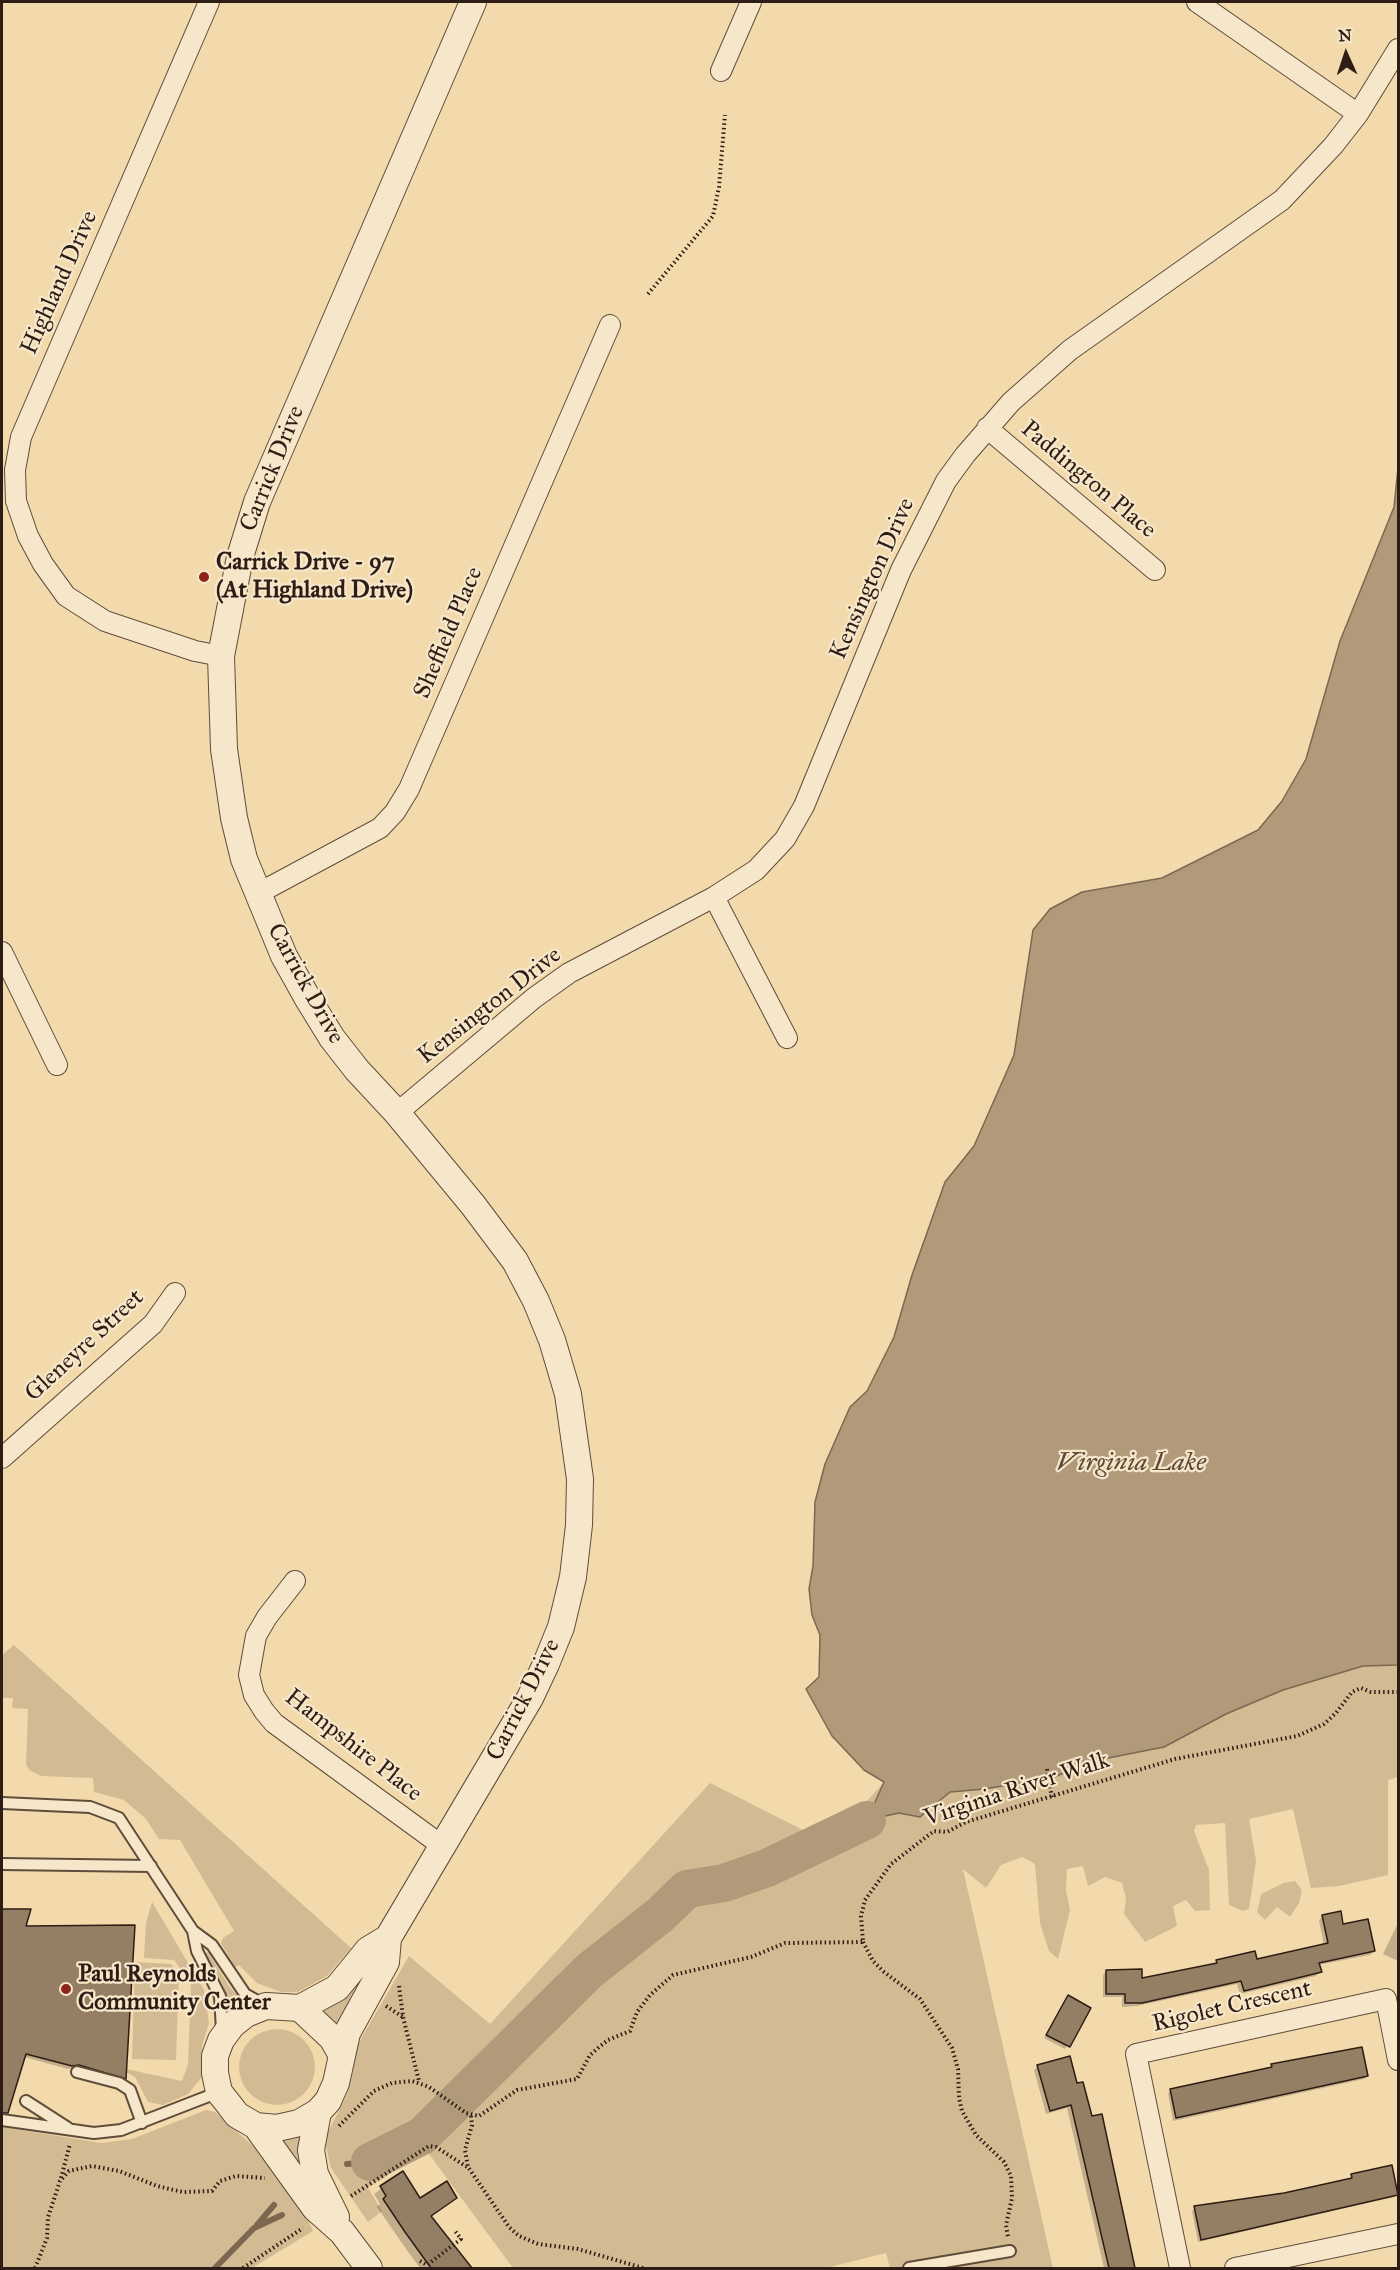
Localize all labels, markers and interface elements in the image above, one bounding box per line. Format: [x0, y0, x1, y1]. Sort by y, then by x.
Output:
north arrow [1316, 24, 1376, 84]
text: N [1338, 26, 1352, 45]
street label: Highland Drive [15, 207, 105, 359]
street label: Carrick Drive [235, 402, 311, 536]
street label: Paddington Place [1015, 415, 1161, 545]
street label: Kensington Drive [825, 494, 921, 664]
place label: Carrick Drive - 97 (At Highland Drive) [216, 549, 413, 605]
street label: Sheffield Place [408, 563, 490, 703]
marker: Carrick Drive - 97 (At Highland Drive) [197, 570, 211, 584]
street label: Carrick Drive [260, 919, 350, 1049]
street label: Kensington Drive [413, 941, 567, 1071]
street label: Gleneyre Street [20, 1284, 150, 1408]
water label: Virginia Lake [1056, 1448, 1206, 1480]
street label: Carrick Drive [481, 1634, 567, 1766]
street label: Hampshire Place [279, 1683, 427, 1809]
street label: Virginia River Walk [921, 1746, 1113, 1834]
place label: Paul Reynolds Community Center [78, 1961, 271, 2017]
street label: Rigolet Crescent [1150, 1975, 1314, 2039]
marker: Paul Reynolds Community Center [59, 1982, 73, 1996]

